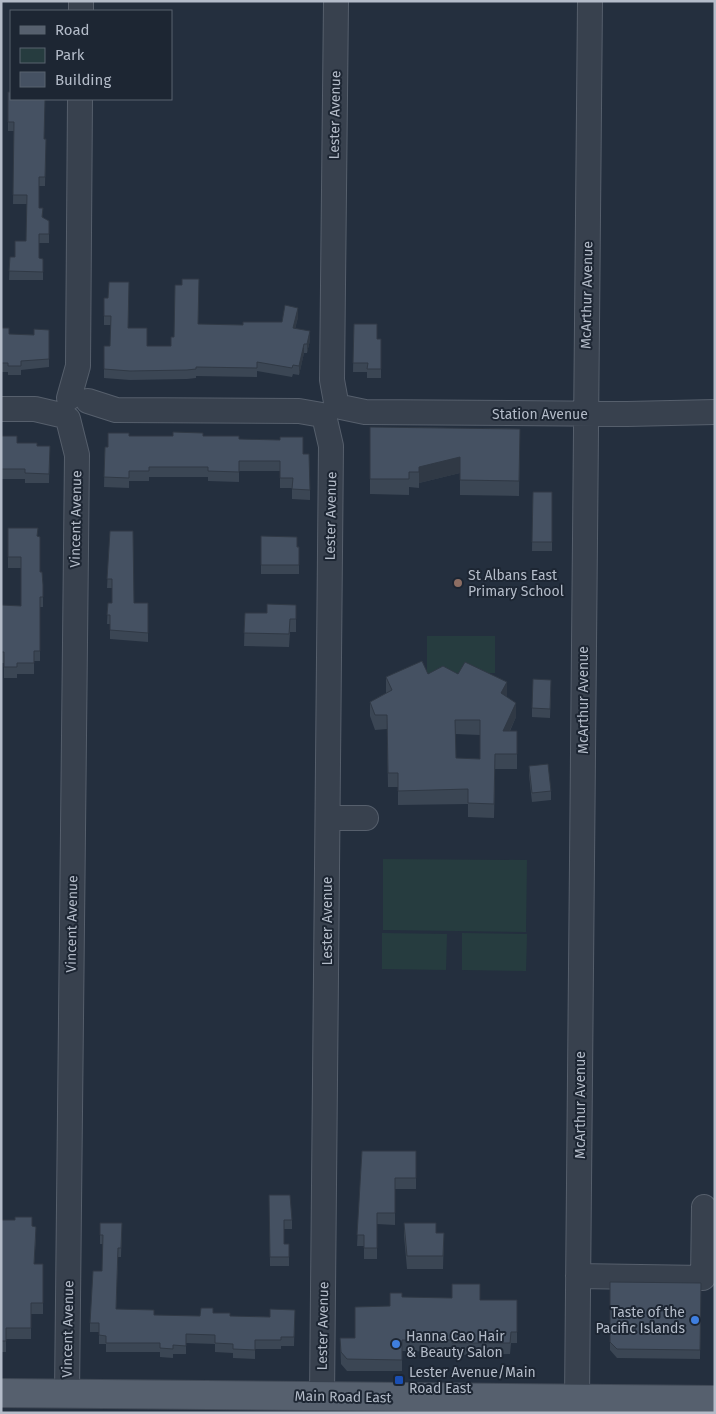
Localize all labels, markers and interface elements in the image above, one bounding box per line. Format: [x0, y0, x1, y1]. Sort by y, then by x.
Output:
legend [10, 10, 172, 100]
text: Road [55, 21, 90, 39]
text: Park [55, 46, 85, 64]
street label: Lester Avenue [326, 70, 344, 160]
text: Building [55, 71, 111, 89]
street label: McArthur Avenue [578, 241, 596, 349]
street label: Station Avenue [492, 406, 588, 423]
street label: Vincent Avenue [67, 470, 85, 568]
street label: Lester Avenue [322, 471, 340, 561]
place label: St Albans East Primary School [468, 567, 564, 600]
marker: St Albans East Primary School [452, 577, 464, 589]
street label: McArthur Avenue [575, 646, 592, 754]
street label: Vincent Avenue [63, 875, 81, 973]
street label: Lester Avenue [319, 877, 336, 965]
street label: McArthur Avenue [572, 1051, 589, 1159]
street label: Vincent Avenue [59, 1280, 77, 1378]
street label: Lester Avenue [314, 1281, 332, 1371]
place label: Taste of the Pacific Islands [595, 1304, 685, 1337]
marker: Taste of the Pacific Islands [689, 1314, 701, 1326]
place label: Hanna Cao Hair & Beauty Salon [406, 1328, 505, 1361]
marker: Hanna Cao Hair & Beauty Salon [390, 1338, 402, 1350]
place label: Lester Avenue/Main Road East [409, 1364, 536, 1397]
marker: Lester Avenue/Main Road East [393, 1374, 405, 1386]
street label: Main Road East [294, 1388, 392, 1406]

